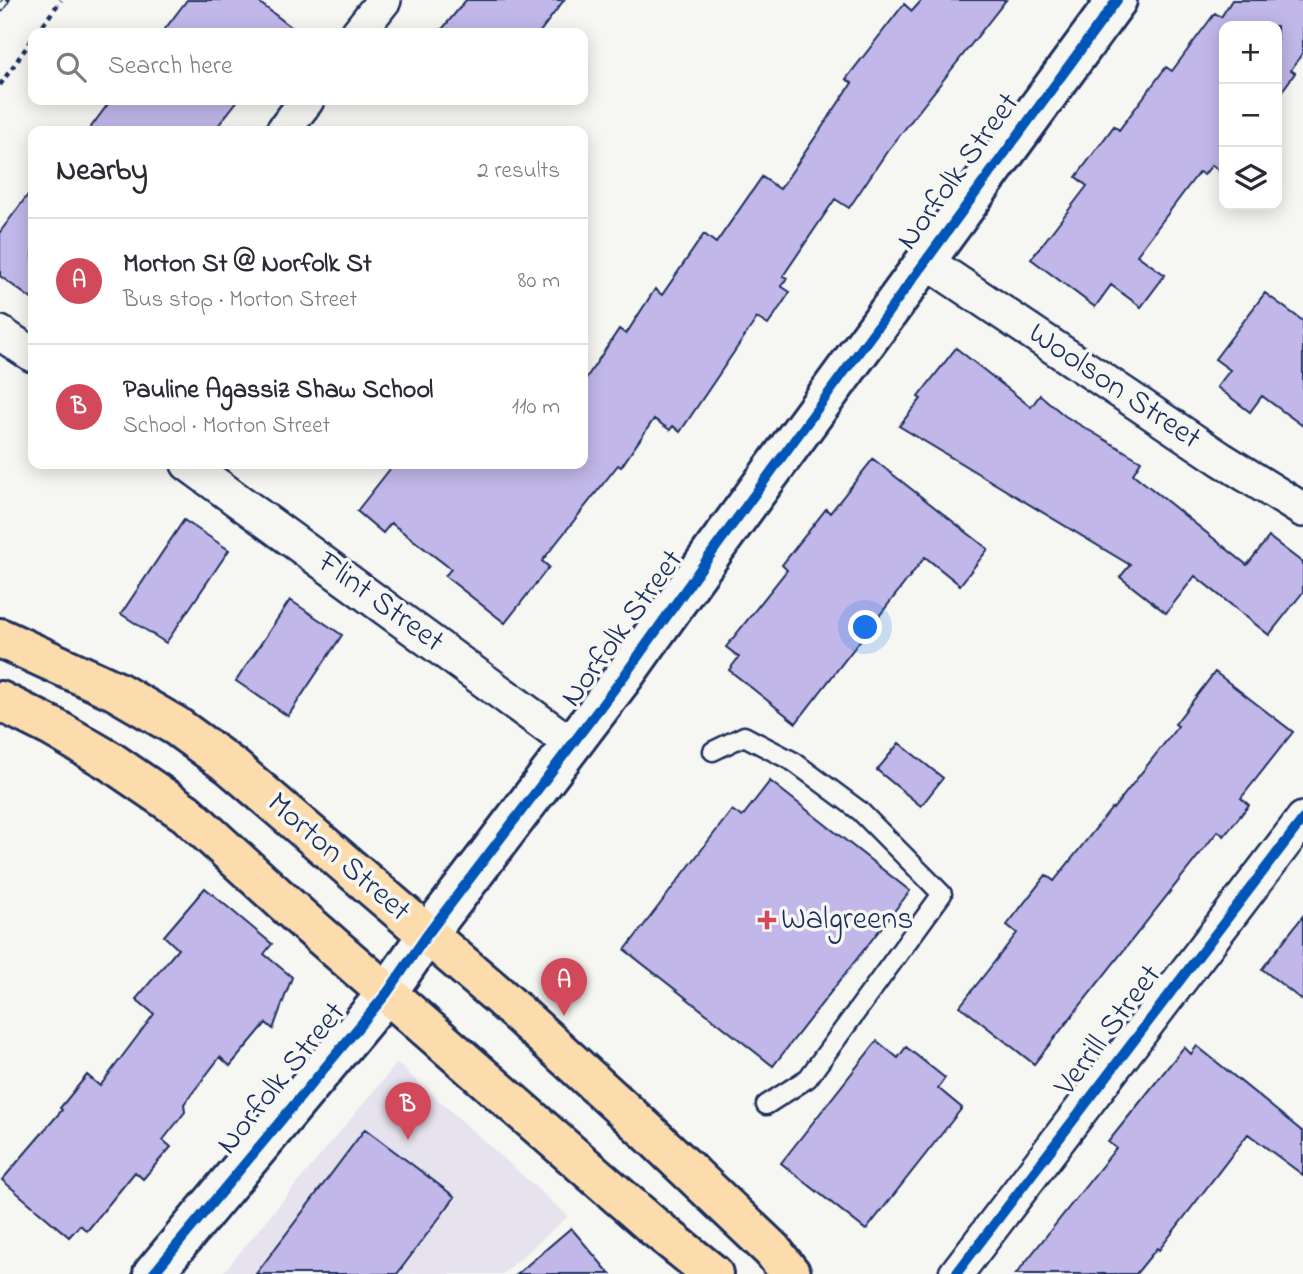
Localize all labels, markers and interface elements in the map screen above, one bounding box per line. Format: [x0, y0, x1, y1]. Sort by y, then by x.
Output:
map controls [1219, 21, 1282, 210]
button: + [1219, 21, 1282, 84]
search box [28, 28, 588, 105]
icon: search [52, 48, 90, 86]
text: Search here [108, 48, 233, 86]
street label: Norfolk Street [886, 83, 1032, 261]
button: − [1219, 84, 1282, 147]
button: layers [1219, 147, 1282, 210]
text: Nearby [56, 150, 148, 194]
text: 2 results [477, 155, 560, 188]
text: Morton St @ Norfolk St [123, 246, 372, 284]
text: A [72, 265, 86, 298]
text: 80 m [518, 265, 560, 298]
text: Bus stop · Morton Street [123, 284, 357, 317]
street label: Woolson Street [1018, 312, 1210, 462]
text: Pauline Agassiz Shaw School [123, 372, 434, 410]
text: B [71, 391, 87, 424]
text: 110 m [512, 391, 560, 424]
text: School · Morton Street [123, 410, 330, 443]
street label: Flint Street [306, 540, 453, 665]
street label: Norfolk Street [550, 540, 696, 718]
your location [848, 610, 882, 644]
street label: Morton Street [255, 782, 421, 934]
place label: Walgreens [781, 897, 914, 944]
marker: Walgreens [759, 912, 775, 928]
street label: Verrill Street [1043, 955, 1174, 1108]
pin: A [541, 958, 587, 1016]
street label: Norfolk Street [206, 992, 359, 1166]
pin: B [385, 1082, 431, 1140]

